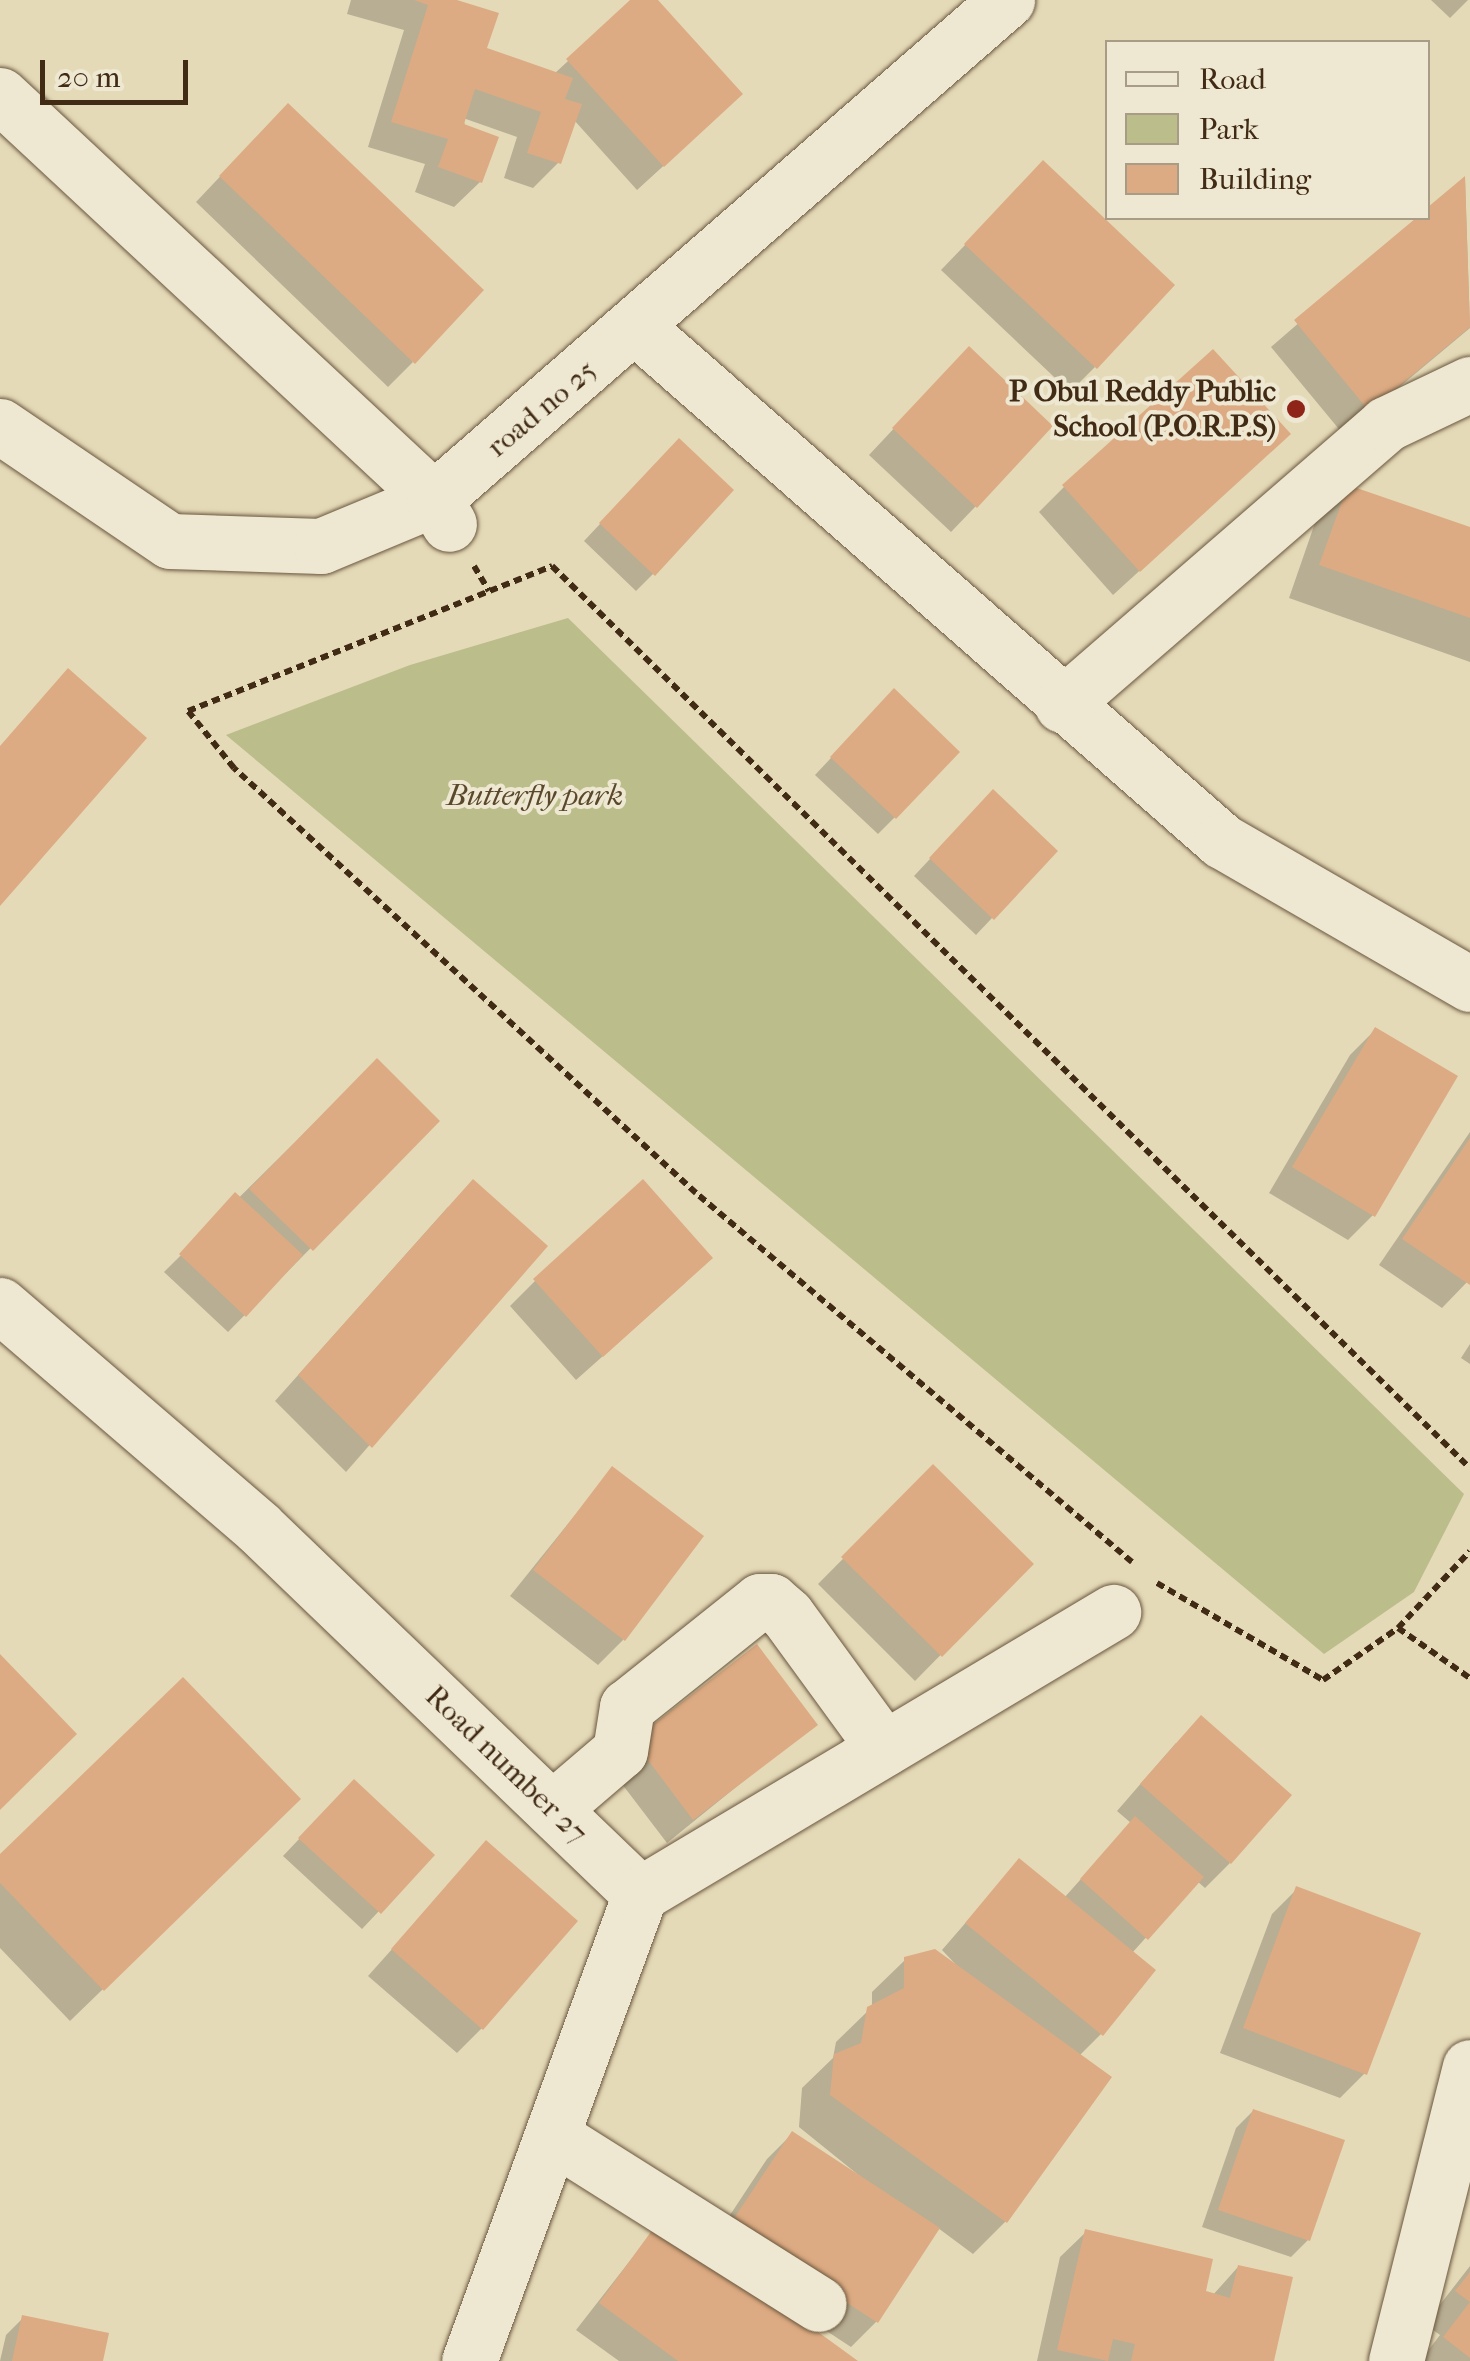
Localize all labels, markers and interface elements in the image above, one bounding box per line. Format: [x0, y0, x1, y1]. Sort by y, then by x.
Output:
scale bar [45, 40, 192, 102]
legend [1105, 40, 1430, 220]
text: 20 m [57, 60, 120, 95]
text: Road [1199, 62, 1266, 97]
text: Park [1199, 112, 1259, 147]
text: Building [1199, 162, 1311, 197]
street label: road no 25 [480, 353, 604, 465]
place label: P Obul Reddy Public School (P.O.R.P.S) [1009, 374, 1276, 444]
marker: P Obul Reddy Public School (P.O.R.P.S) [1285, 398, 1307, 420]
park label: Butterfly park [447, 778, 623, 814]
street label: Road number 27 [417, 1679, 595, 1851]

